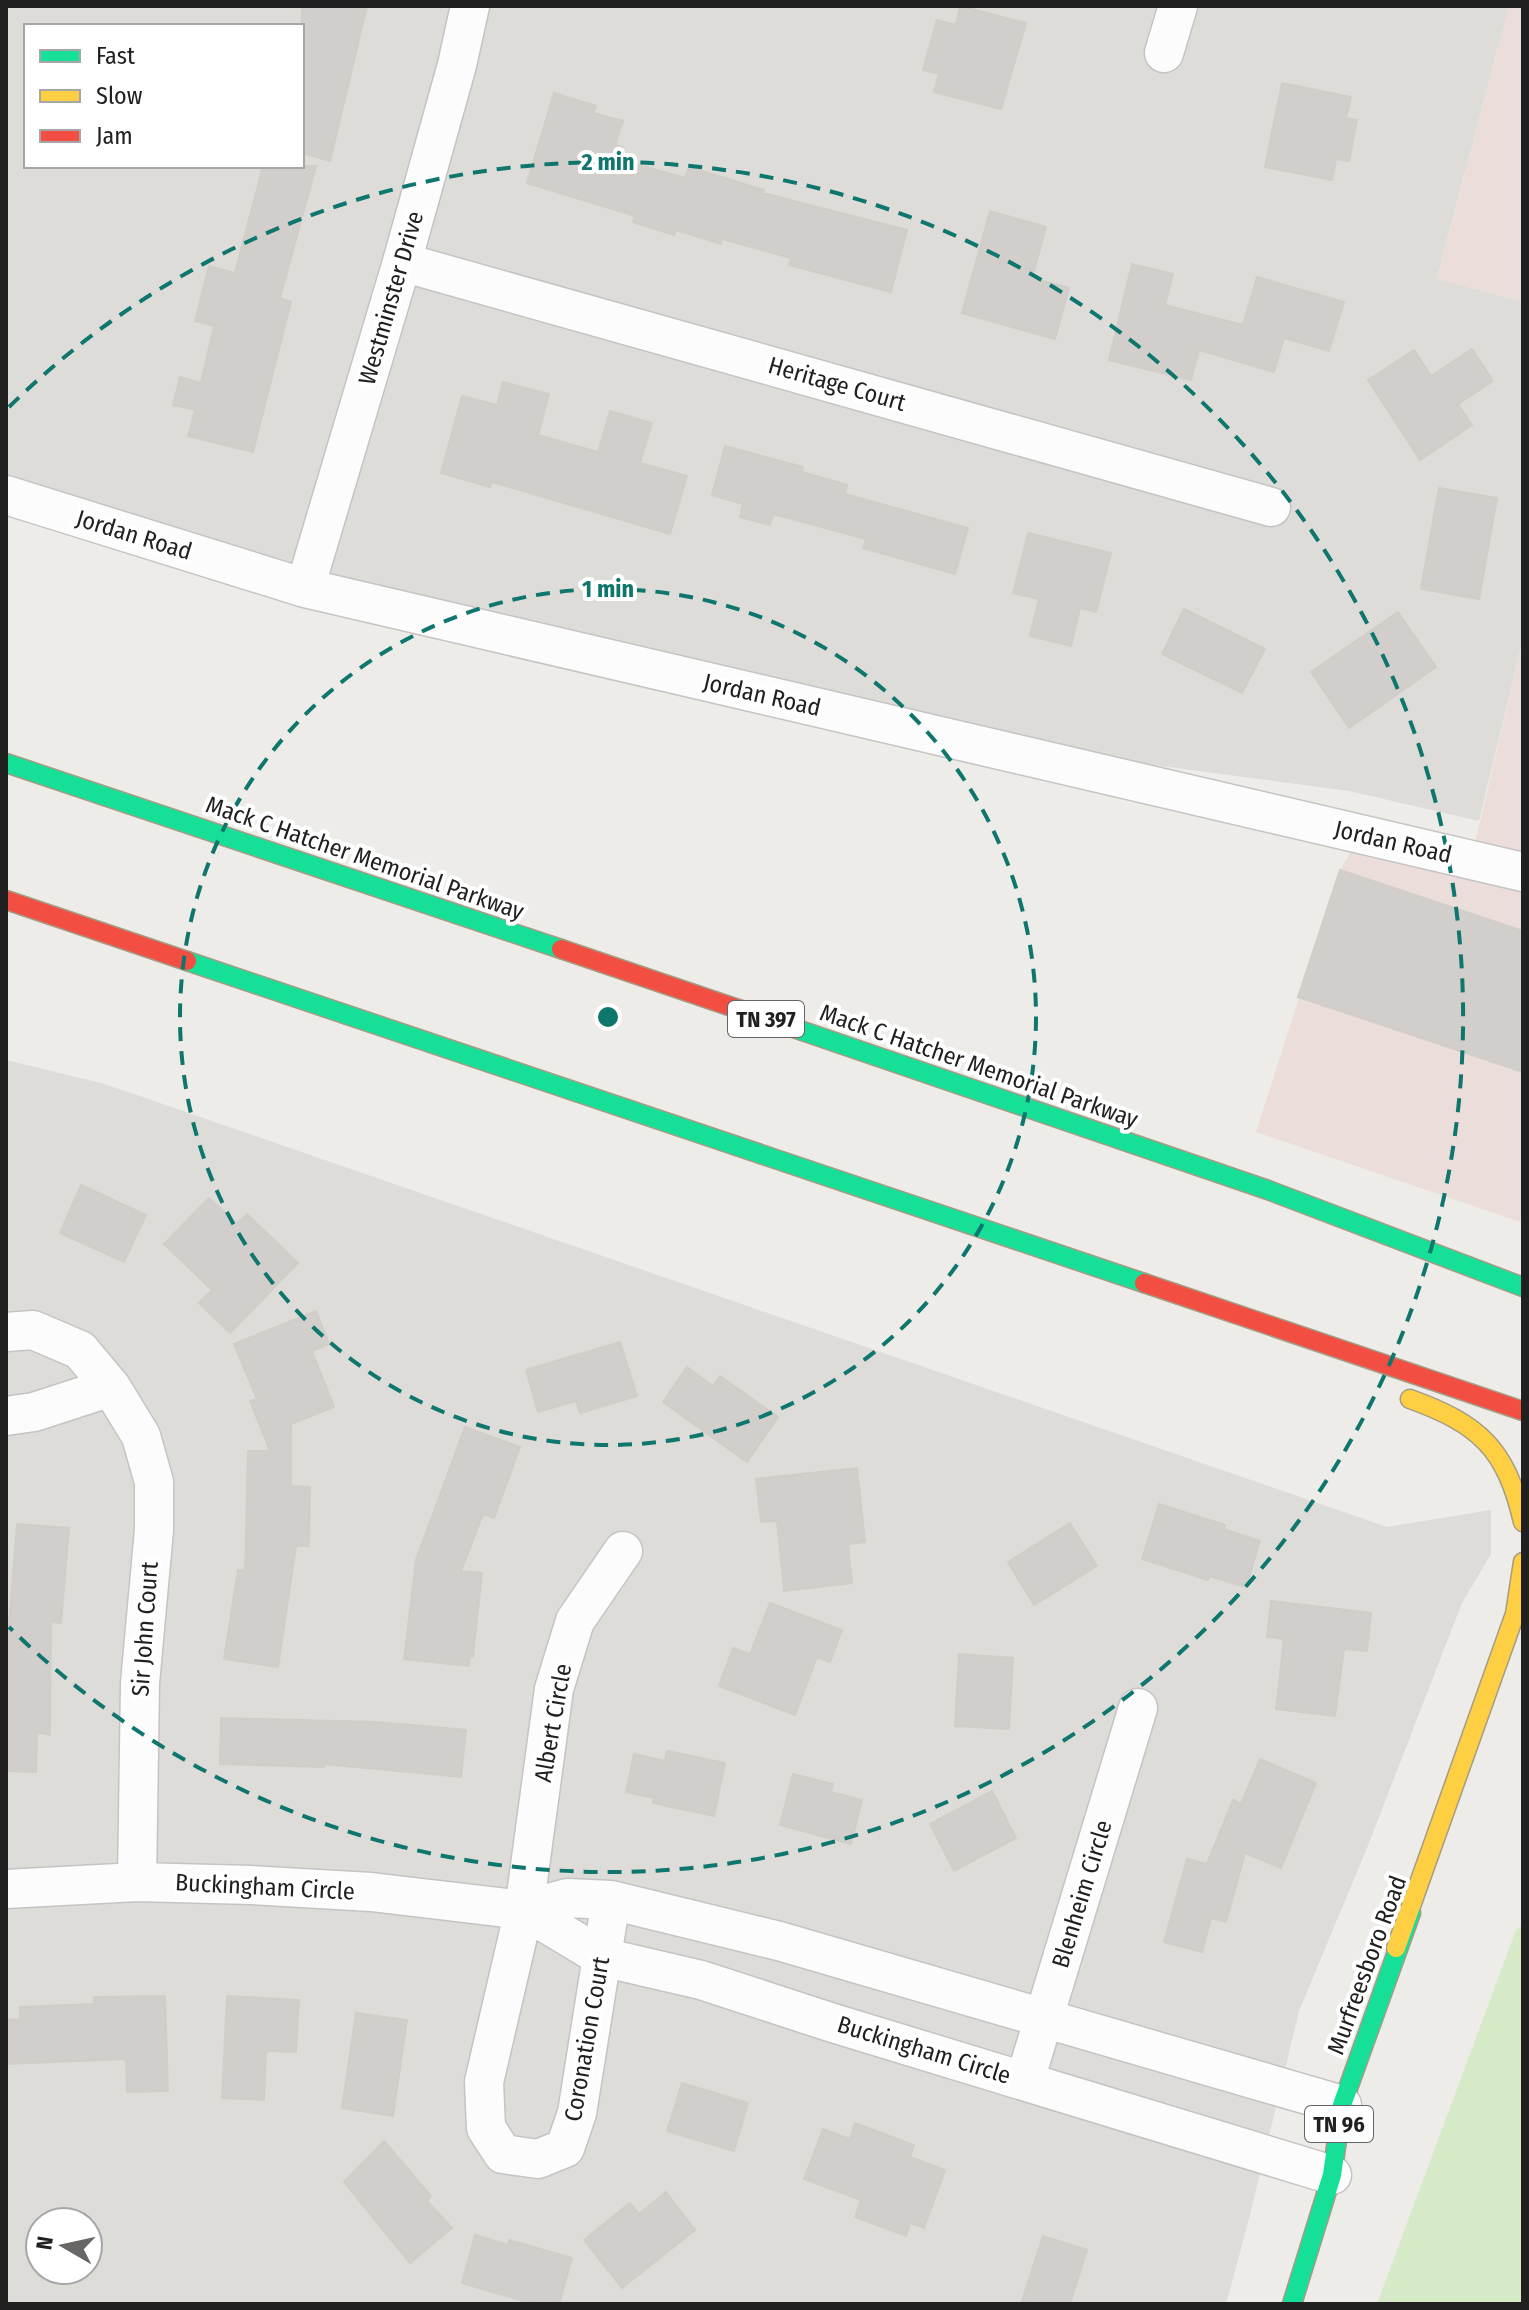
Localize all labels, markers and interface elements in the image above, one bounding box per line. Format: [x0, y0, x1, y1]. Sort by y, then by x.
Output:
legend [24, 24, 304, 168]
text: Fast [96, 42, 135, 70]
text: Slow [96, 82, 143, 110]
text: Jam [96, 122, 133, 150]
text: 2 min [580, 148, 635, 176]
street label: Westminster Drive [353, 208, 429, 388]
street label: Heritage Court [765, 351, 909, 417]
street label: Jordan Road [73, 504, 195, 566]
text: 1 min [582, 575, 634, 603]
street label: Jordan Road [701, 668, 823, 722]
street label: Mack C Hatcher Memorial Parkway [202, 790, 528, 926]
street label: Jordan Road [1332, 815, 1454, 869]
street label: Mack C Hatcher Memorial Parkway [816, 998, 1142, 1134]
road number: TN 397 [728, 1001, 804, 1037]
centre of rings [594, 1003, 622, 1031]
street label: Sir John Court [126, 1560, 164, 1697]
street label: Albert Circle [529, 1662, 577, 1784]
street label: Blenheim Circle [1046, 1817, 1118, 1971]
street label: Buckingham Circle [174, 1868, 356, 1906]
street label: Murfreesboro Road [1322, 1872, 1412, 2058]
street label: Coronation Court [559, 1954, 615, 2124]
street label: Buckingham Circle [834, 2010, 1014, 2090]
road number: TN 96 [1305, 2106, 1373, 2142]
north arrow [24, 2206, 104, 2286]
text: N [30, 2234, 59, 2252]

